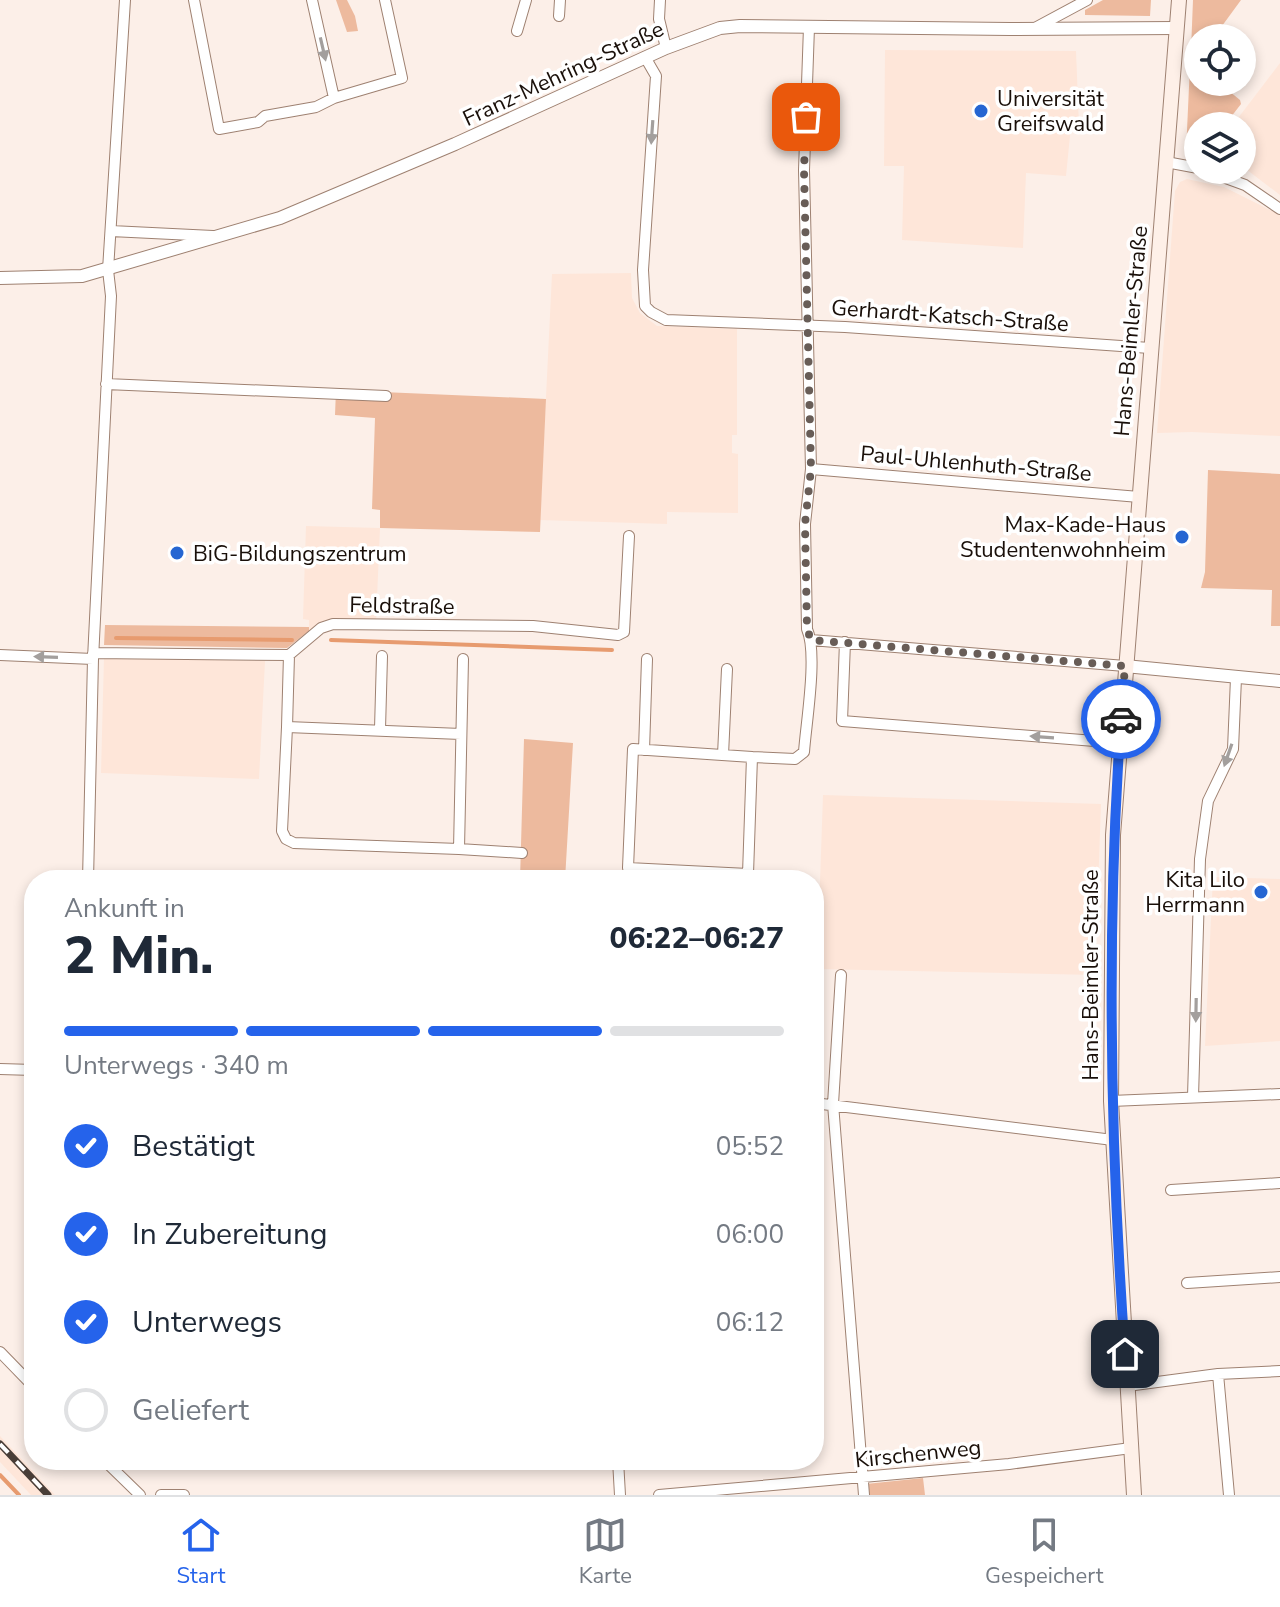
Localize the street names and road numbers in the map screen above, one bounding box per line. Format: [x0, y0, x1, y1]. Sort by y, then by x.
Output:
street label: Franz-Mehring-Straße [458, 14, 669, 134]
street label: Hans-Beimler-Straße [1107, 224, 1155, 438]
street label: Gerhardt-Katsch-Straße [830, 293, 1070, 339]
street label: Paul-Uhlenhuth-Straße [859, 439, 1093, 489]
street label: Feldstraße [349, 590, 455, 622]
street label: Hans-Beimler-Straße [1076, 869, 1106, 1081]
street label: Kirschenweg [853, 1432, 983, 1476]

